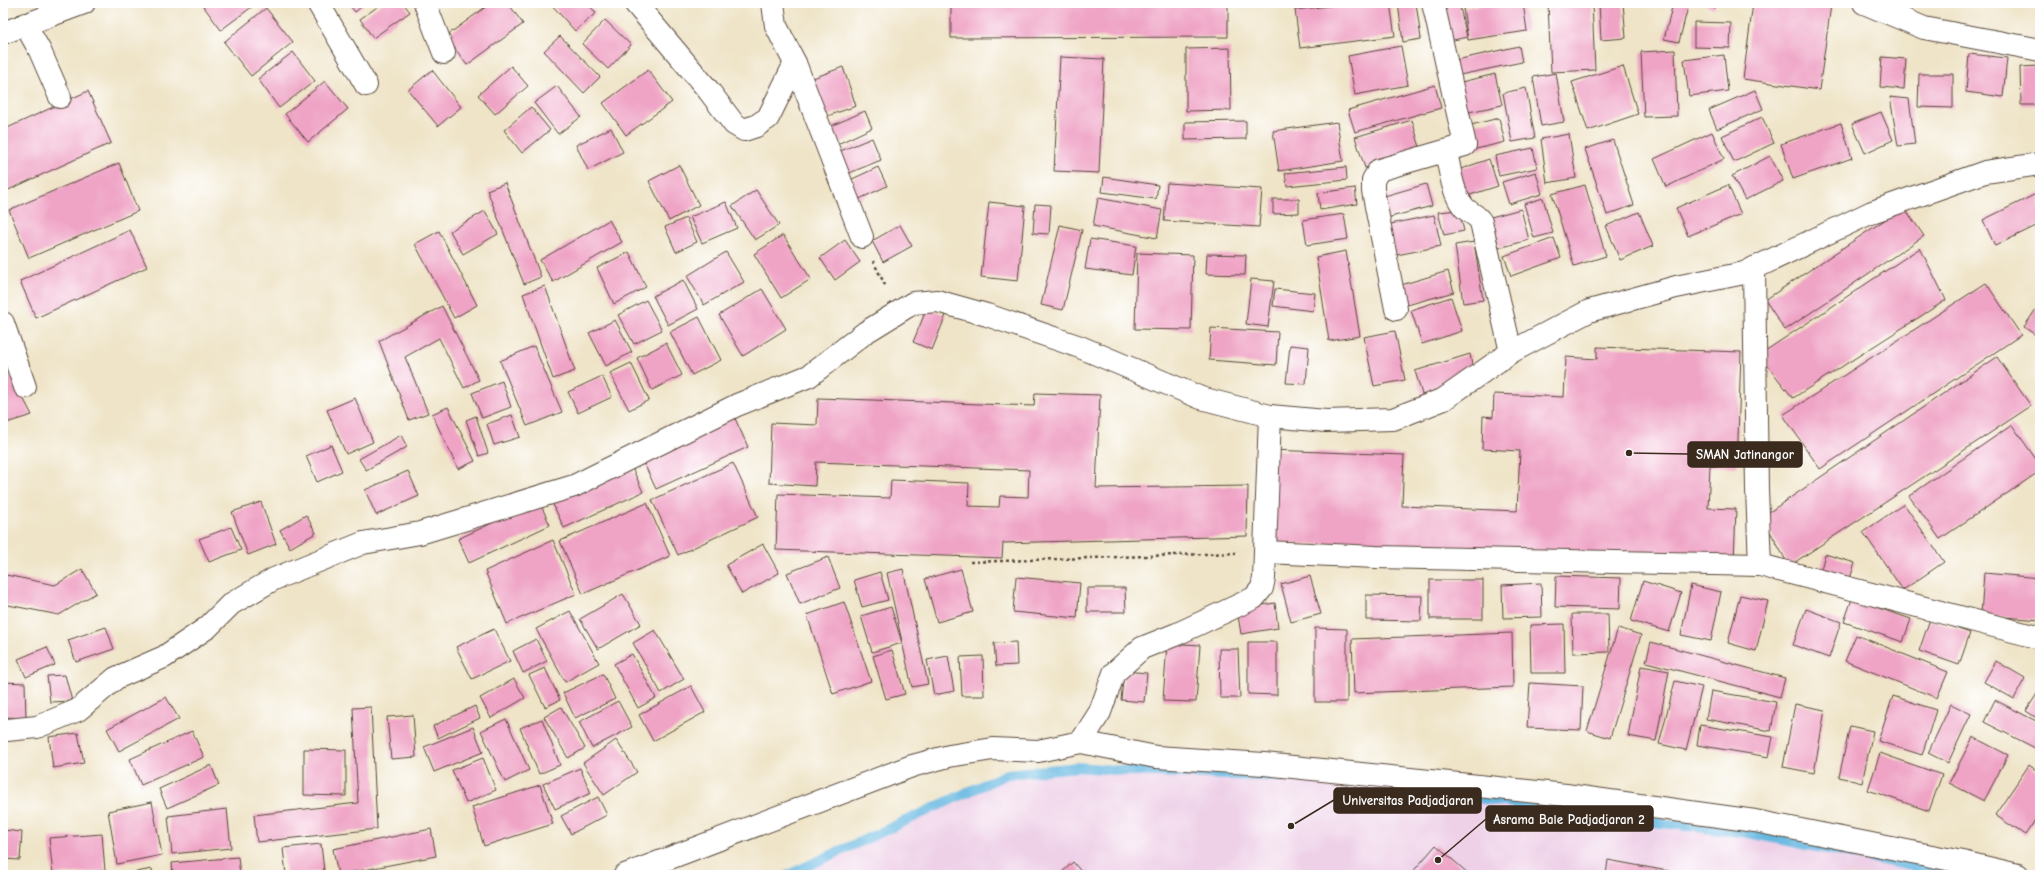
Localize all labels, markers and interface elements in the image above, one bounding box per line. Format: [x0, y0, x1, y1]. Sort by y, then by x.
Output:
callout: SMAN Jatinangor [1688, 442, 1802, 467]
text: SMAN Jatinangor [1696, 447, 1795, 462]
callout: Universitas Padjadjaran [1334, 788, 1481, 813]
text: Universitas Padjadjaran [1342, 793, 1474, 808]
callout: Asrama Bale Padjadjaran 2 [1486, 806, 1653, 831]
text: Asrama Bale Padjadjaran 2 [1493, 812, 1645, 827]

